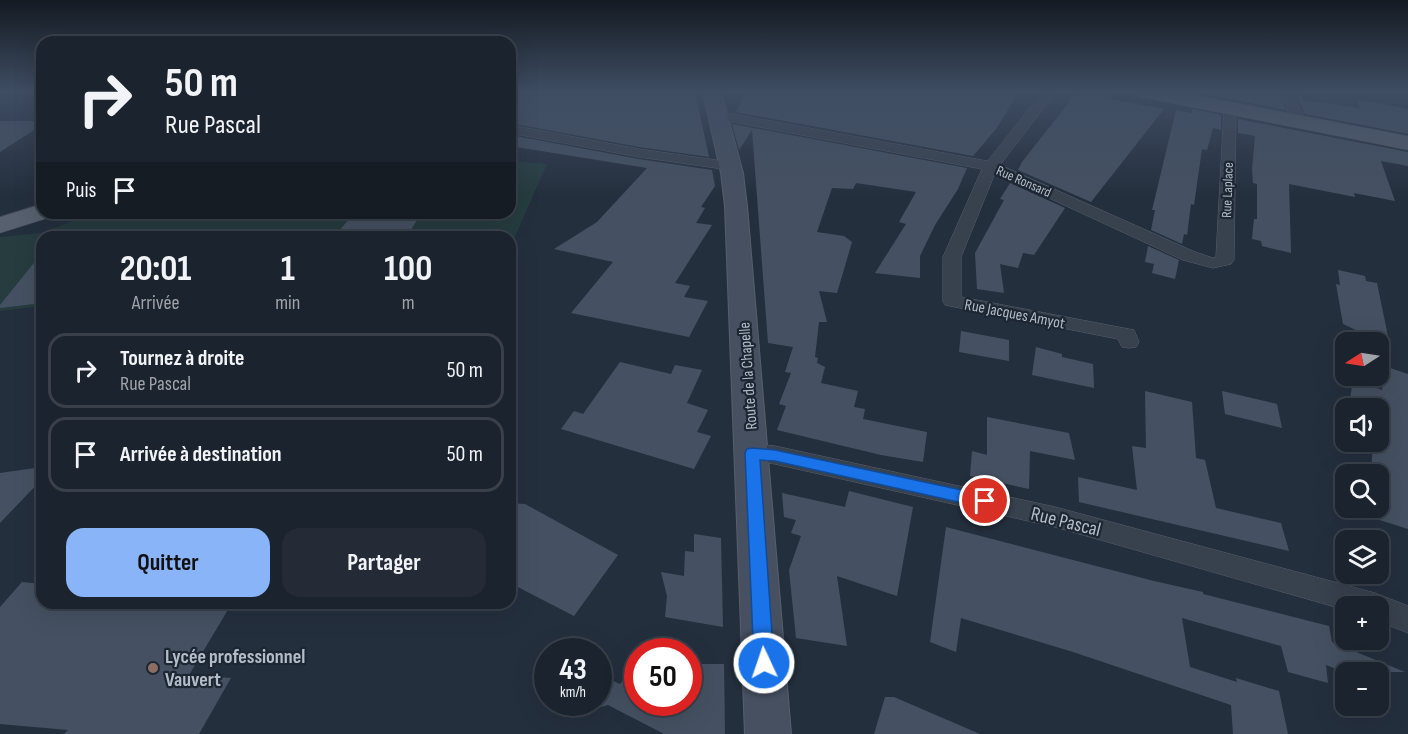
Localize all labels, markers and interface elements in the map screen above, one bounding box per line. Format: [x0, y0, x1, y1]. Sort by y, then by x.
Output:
text: 50 m [165, 58, 238, 109]
icon: right [66, 60, 144, 138]
text: Rue Pascal [165, 109, 261, 141]
street label: Rue Ronsard [994, 162, 1054, 201]
street label: Rue Laplace [1218, 162, 1237, 218]
icon: arrive [108, 174, 141, 207]
text: Puis [66, 177, 96, 204]
text: 20:01 [120, 248, 191, 291]
text: 1 [281, 248, 295, 291]
text: 100 [384, 248, 432, 291]
text: Arrivée [132, 291, 179, 315]
text: min [275, 291, 300, 315]
text: m [402, 291, 415, 315]
street label: Rue Jacques Amyot [963, 295, 1067, 334]
street label: Route de la Chapelle [735, 321, 762, 430]
north arrow [1335, 332, 1389, 386]
map controls [1335, 332, 1389, 716]
text: Tournez à droite [120, 345, 245, 372]
icon: right [69, 354, 102, 387]
text: 50 m [447, 357, 483, 384]
text: Rue Pascal [120, 372, 191, 396]
button: sound [1335, 398, 1389, 452]
icon: arrive [69, 438, 102, 471]
text: Arrivée à destination [120, 441, 282, 468]
text: 50 m [447, 441, 483, 468]
button: search [1335, 464, 1389, 518]
pin [959, 475, 1010, 526]
icon: arrive [968, 484, 1001, 517]
street label: Rue Pascal [1028, 502, 1103, 542]
button: Quitter [66, 528, 270, 597]
button: Partager [282, 528, 486, 597]
button: layers [1335, 530, 1389, 584]
button: + [1335, 596, 1389, 650]
position arrow [732, 631, 796, 695]
speed limit sign: 50 [624, 638, 702, 716]
place label: Lycée professionnel Vauvert [165, 645, 305, 692]
text: 43 [559, 652, 587, 688]
marker: Lycée professionnel Vauvert [146, 661, 160, 675]
button: − [1335, 662, 1389, 716]
text: km/h [560, 683, 586, 702]

